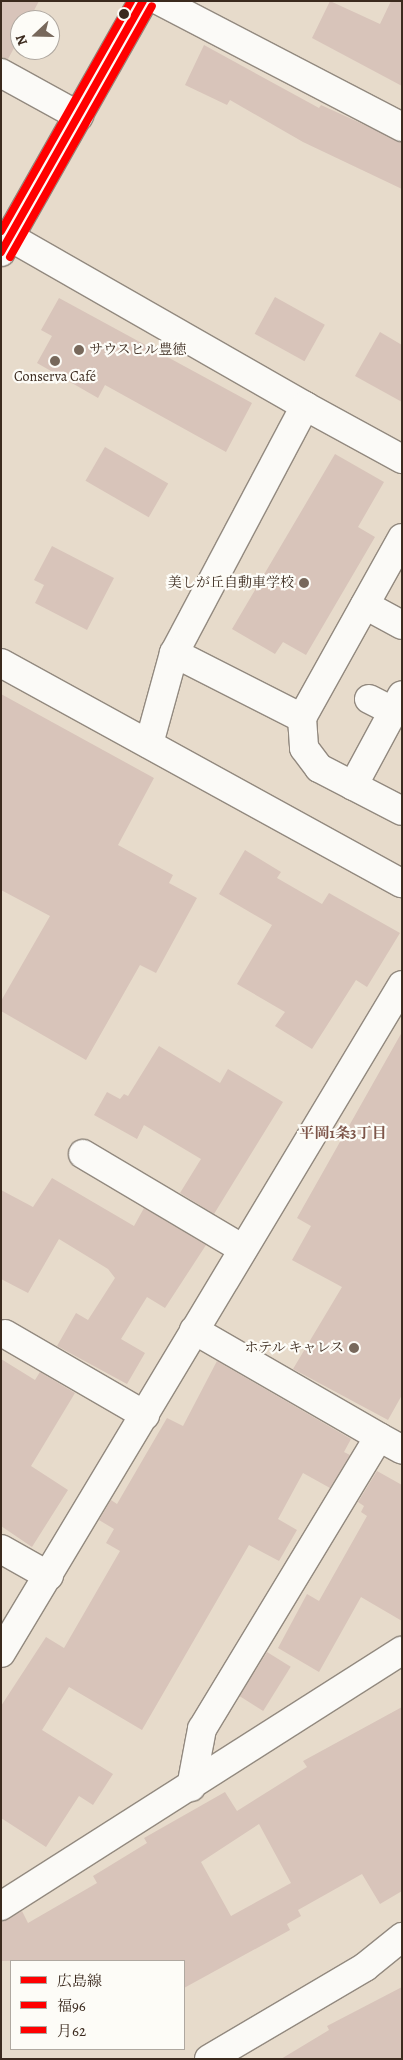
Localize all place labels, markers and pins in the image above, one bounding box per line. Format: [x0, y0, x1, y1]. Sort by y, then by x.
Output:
unlabelled marker [119, 9, 129, 19]
place label: サウスヒル豊徳 [89, 342, 187, 358]
marker: サウスヒル豊徳 [73, 344, 85, 356]
marker: Conserva Café [49, 355, 61, 367]
place label: Conserva Café [14, 369, 96, 385]
place label: 美しが丘自動車学校 [168, 575, 294, 591]
marker: 美しが丘自動車学校 [298, 577, 310, 589]
place label: ホテル キャレス [243, 1340, 344, 1356]
marker: ホテル キャレス [348, 1342, 360, 1354]

